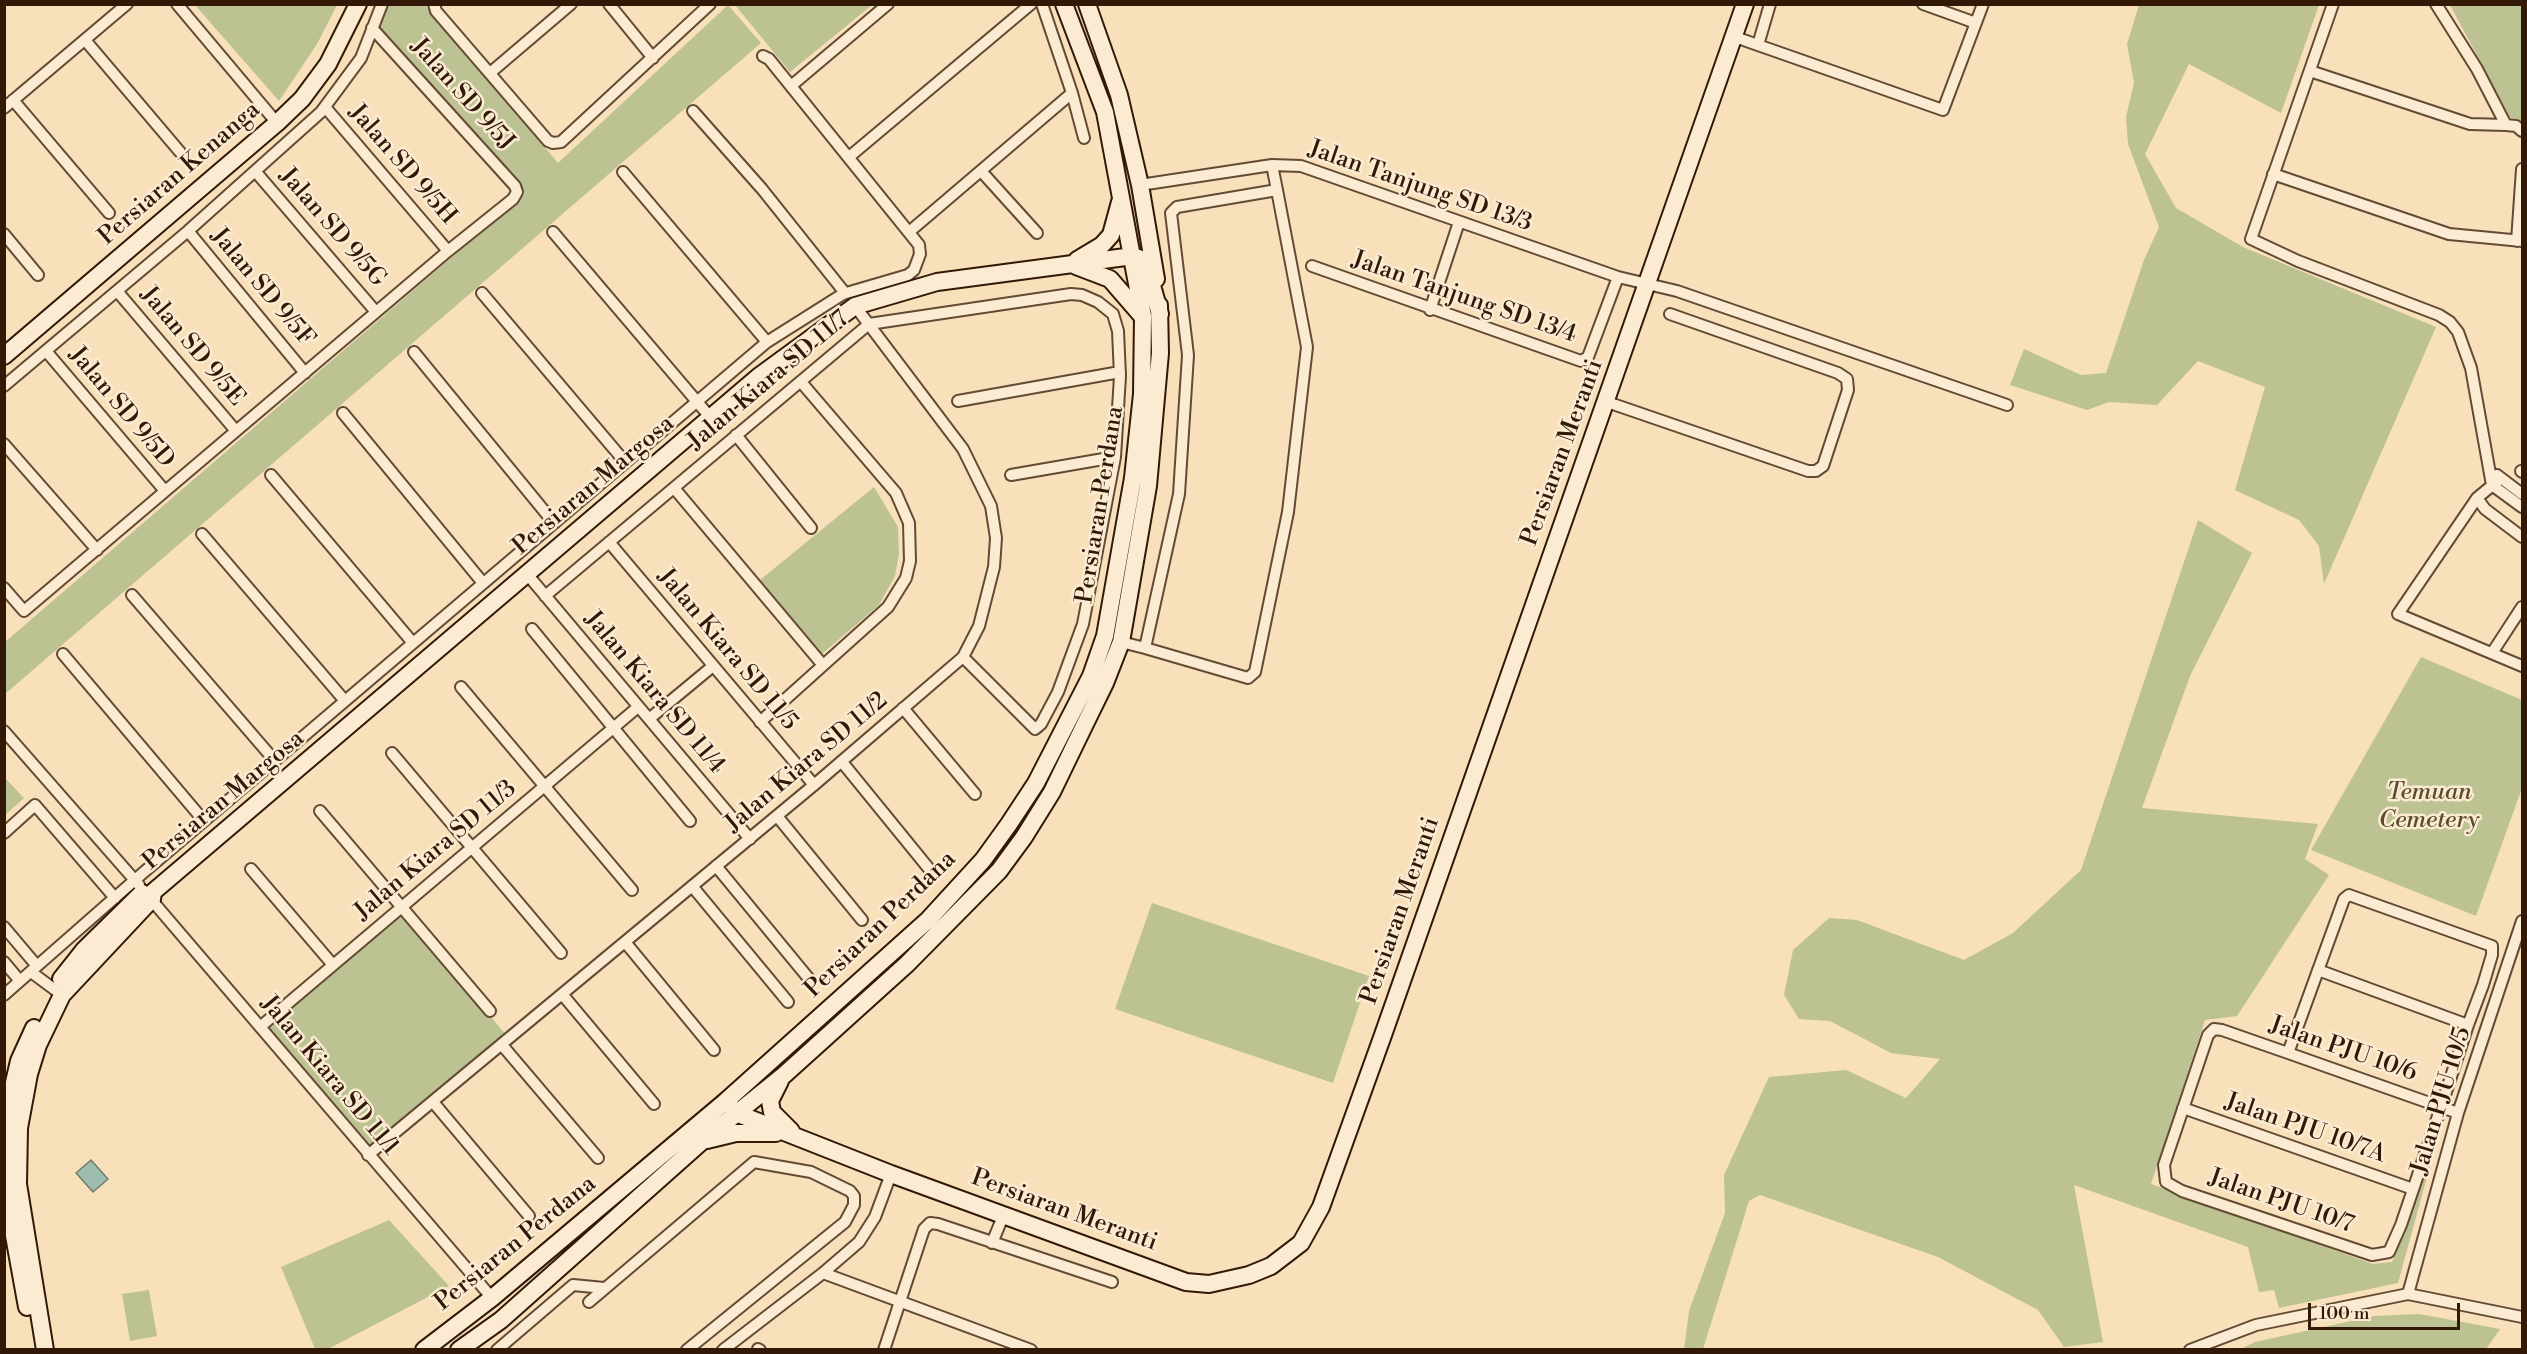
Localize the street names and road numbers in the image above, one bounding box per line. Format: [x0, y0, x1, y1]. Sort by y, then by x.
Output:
street label: Jalan SD 9/5J [404, 33, 520, 157]
street label: Persiaran Kenanga [93, 96, 267, 252]
street label: Jalan SD 9/5H [342, 99, 462, 231]
street label: Jalan Tanjung SD 13/3 [1304, 135, 1536, 239]
street label: Jalan SD 9/5G [273, 163, 391, 293]
street label: Jalan SD 9/5F [204, 223, 320, 353]
street label: Jalan Tanjung SD 13/4 [1348, 246, 1580, 350]
street label: Jalan SD 9/5E [134, 281, 250, 413]
street label: Jalan Kiara SD 11/7 [683, 305, 855, 457]
street label: Jalan SD 9/5D [62, 342, 180, 474]
street label: Persiaran Meranti [1516, 356, 1610, 550]
street label: Persiaran Perdana [1071, 404, 1131, 606]
street label: Persiaran Margosa [507, 410, 681, 562]
street label: Jalan Kiara SD 11/5 [651, 563, 803, 737]
street label: Jalan Kiara SD 11/4 [578, 606, 730, 780]
street label: Jalan Kiara SD 11/2 [720, 687, 894, 839]
street label: Persiaran Margosa [137, 725, 311, 877]
street label: Jalan Kiara SD 11/3 [349, 775, 523, 927]
street label: Persiaran Meranti [1355, 814, 1447, 1008]
street label: Persiaran Perdana [799, 846, 963, 1004]
street label: Jalan Kiara SD 11/1 [254, 990, 404, 1162]
street label: Jalan PJU 10/6 [2265, 1011, 2421, 1089]
street label: Jalan PJU 10/5 [2406, 1024, 2478, 1178]
street label: Jalan PJU 10/7A [2221, 1088, 2389, 1170]
street label: Persiaran Meranti [967, 1164, 1161, 1258]
street label: Jalan PJU 10/7 [2205, 1164, 2357, 1240]
street label: Persiaran Perdana [430, 1170, 602, 1318]

